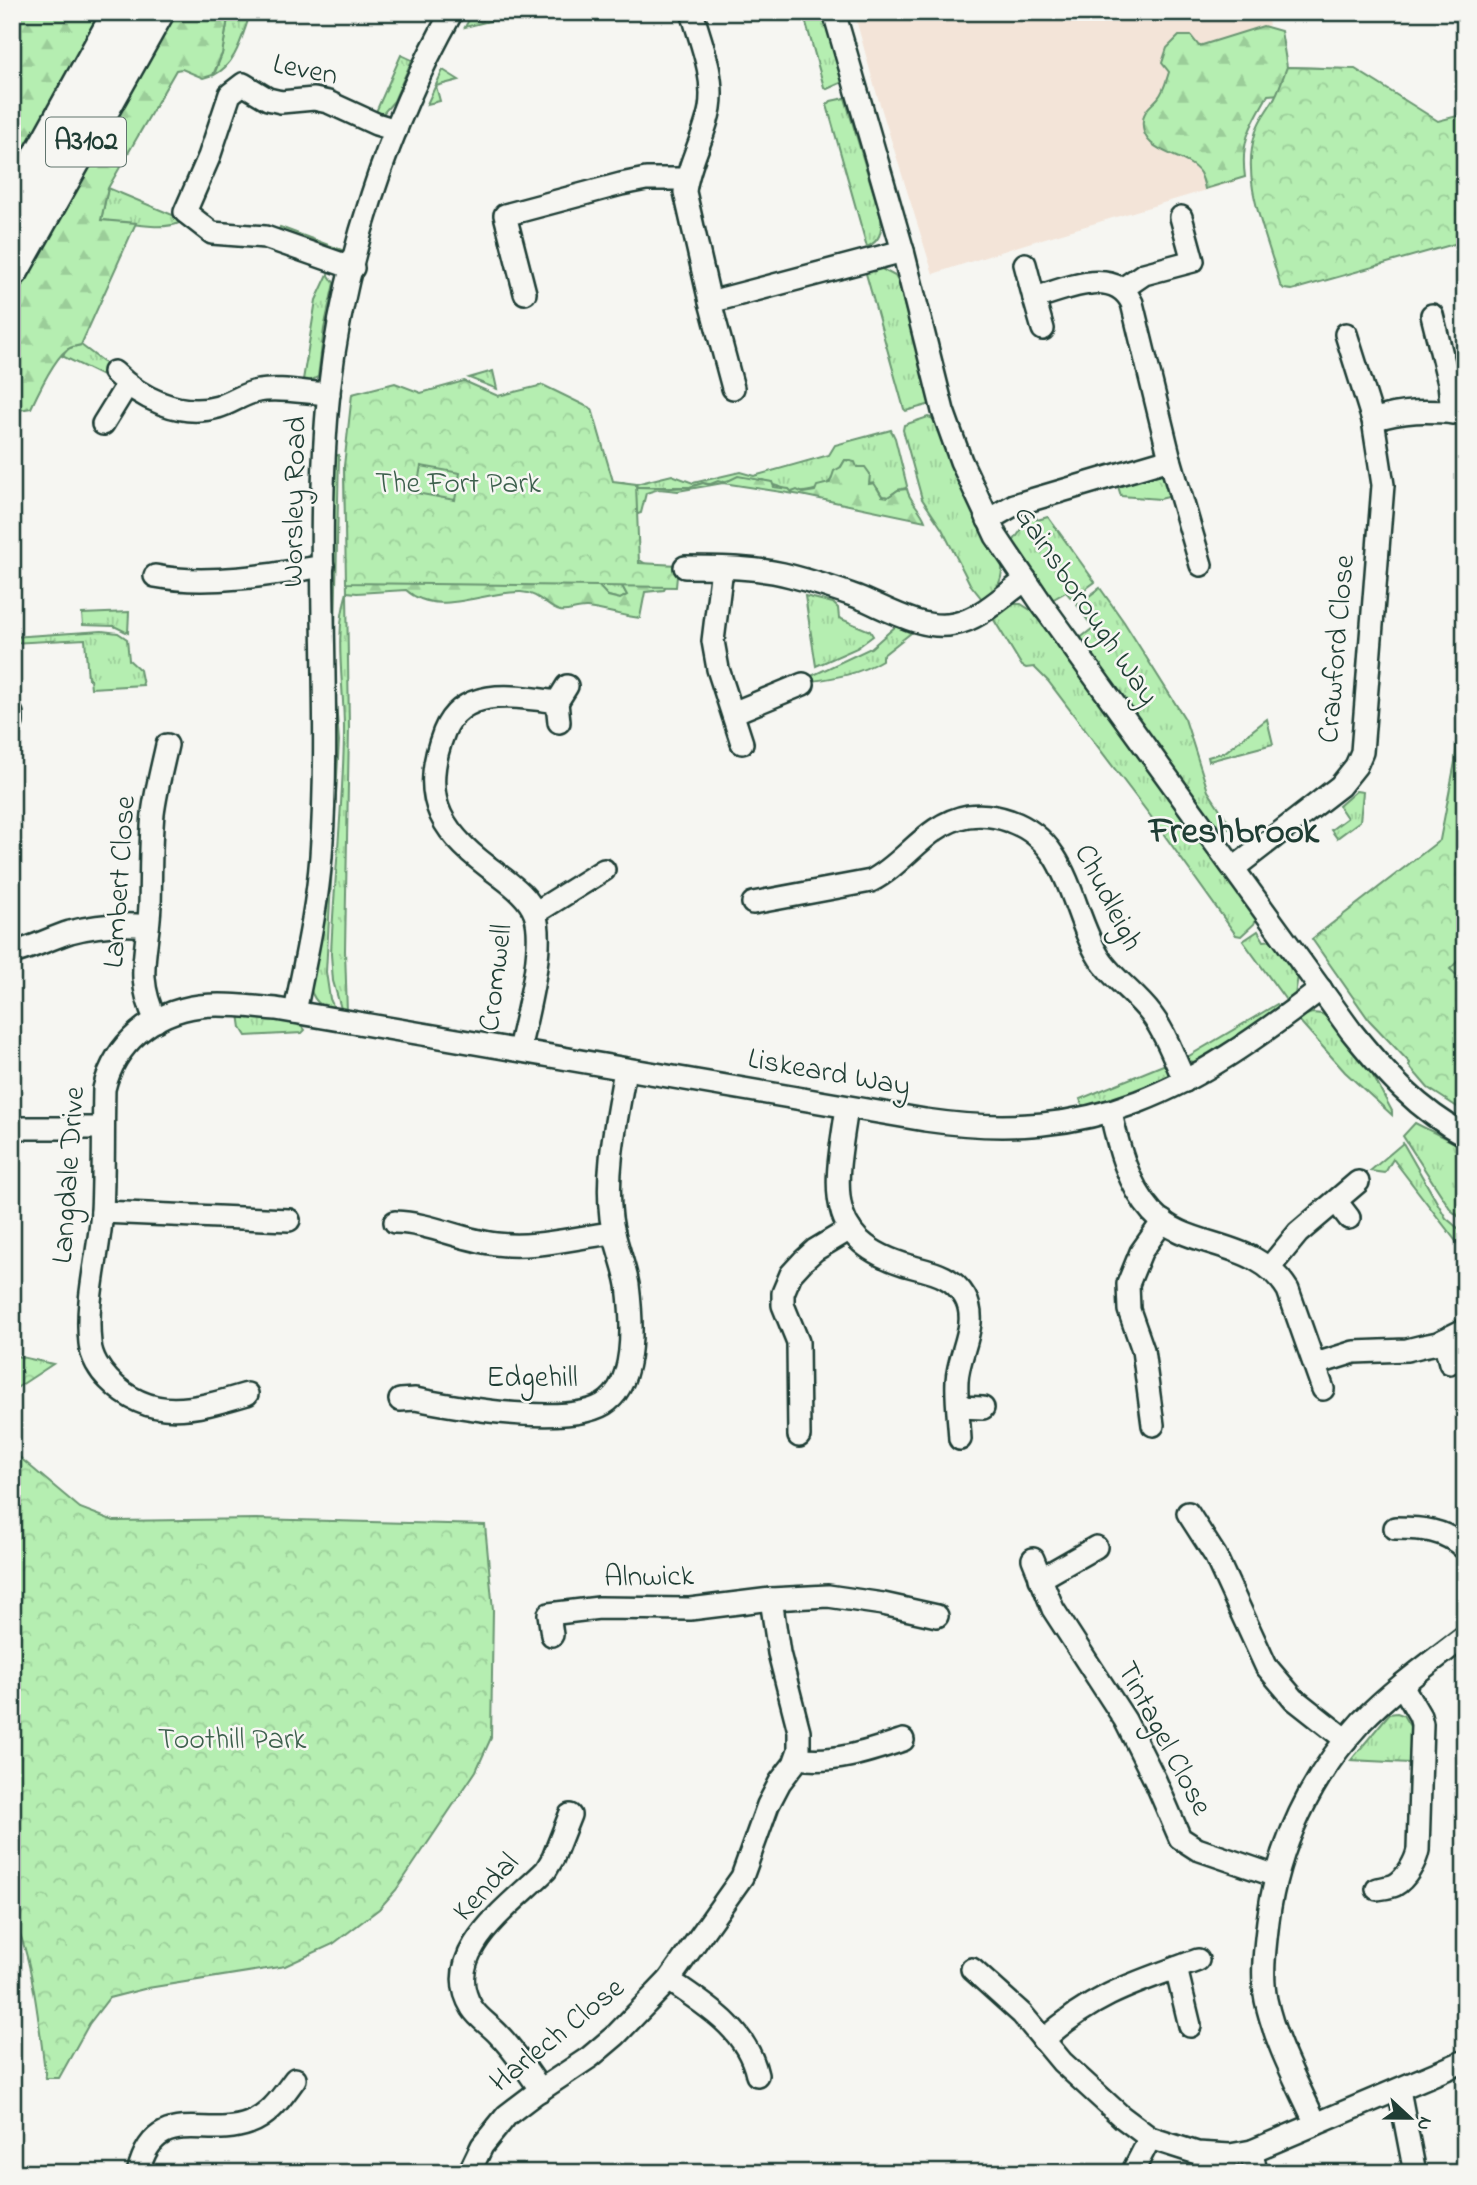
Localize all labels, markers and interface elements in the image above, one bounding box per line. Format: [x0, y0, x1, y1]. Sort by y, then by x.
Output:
street label: Leven [269, 43, 341, 99]
road number: A3102 [46, 118, 126, 166]
street label: Worsley Road [273, 416, 319, 588]
park label: The Fort Park [375, 463, 542, 507]
street label: Gainsborough Way [1001, 497, 1169, 715]
street label: Crawford Close [1308, 552, 1368, 745]
street label: Lambert Close [93, 794, 149, 970]
district label: Freshbrook [1147, 806, 1320, 860]
street label: Chudleigh [1061, 837, 1153, 959]
street label: Cromwell [469, 922, 525, 1034]
street label: Liskeard Way [744, 1038, 914, 1110]
street label: Langdale Drive [42, 1084, 98, 1265]
street label: Edgehill [486, 1357, 578, 1401]
street label: Alnwick [604, 1555, 695, 1601]
street label: Tintagel Close [1104, 1654, 1222, 1824]
park label: Toothill Park [158, 1719, 307, 1763]
street label: Kendal [443, 1843, 531, 1933]
street label: Harlech Close [481, 1967, 635, 2104]
north arrow [1376, 2084, 1446, 2154]
text: N [1408, 2112, 1438, 2135]

